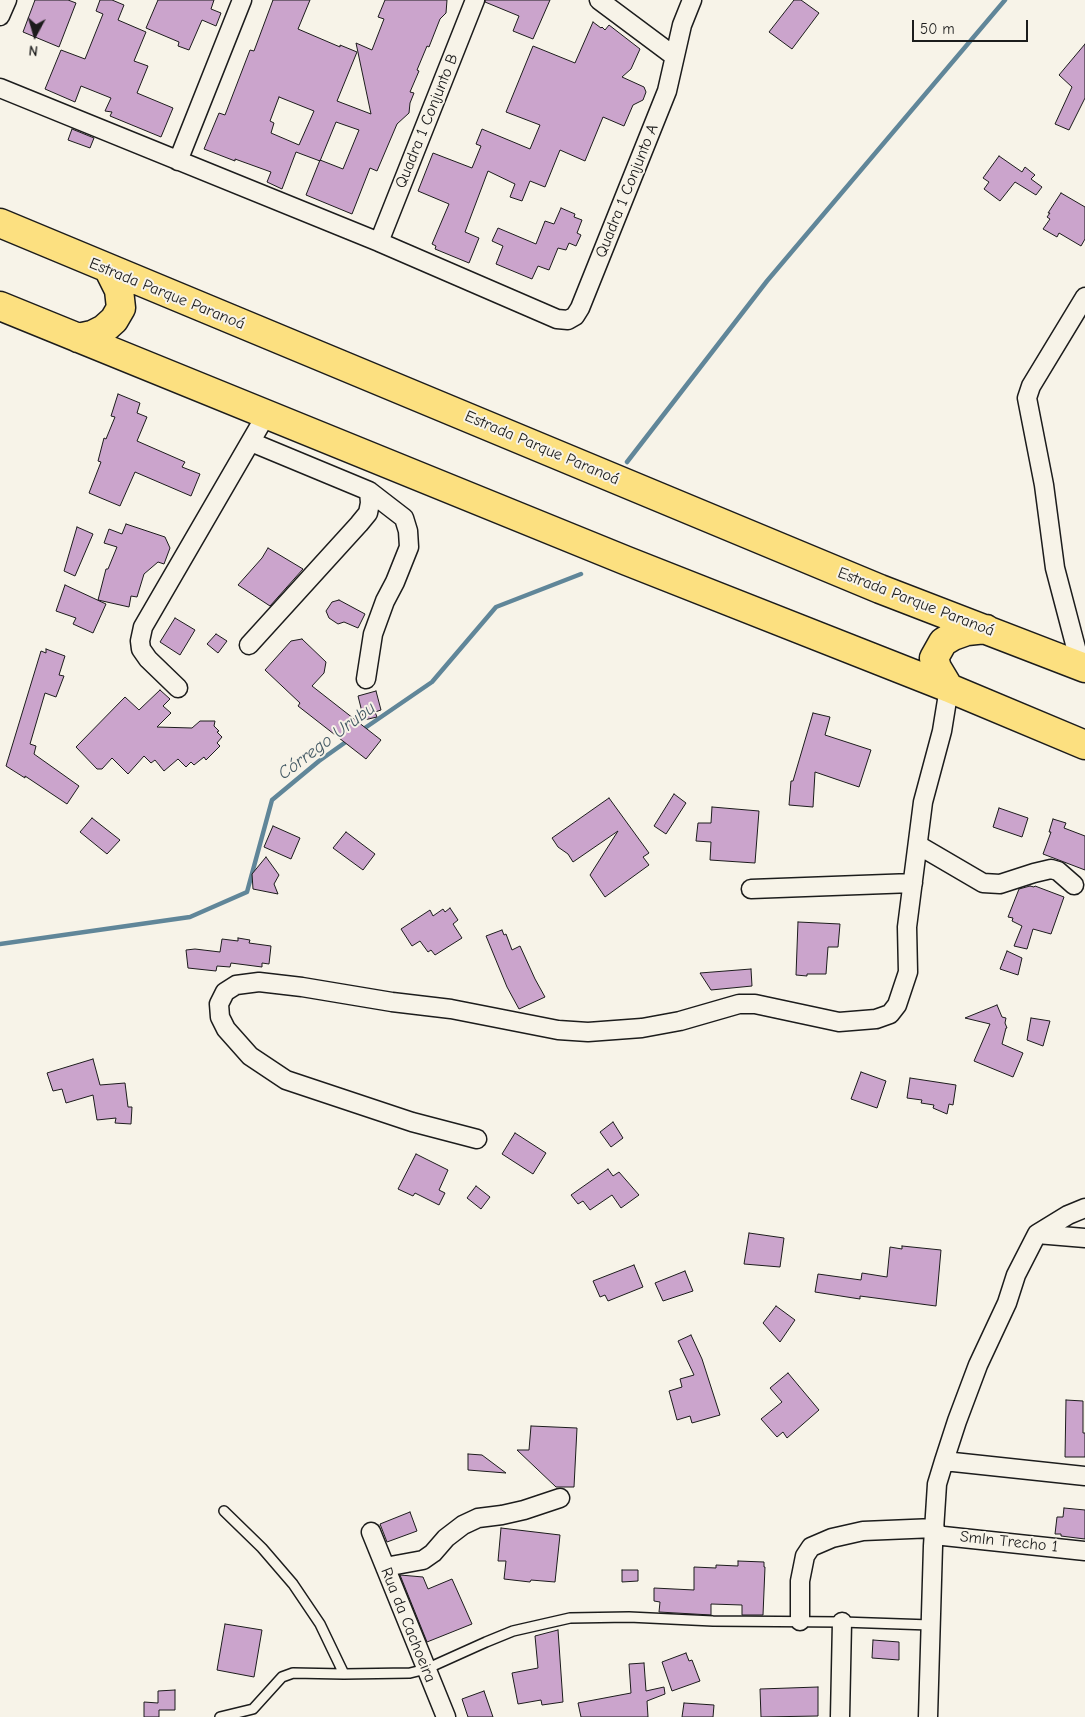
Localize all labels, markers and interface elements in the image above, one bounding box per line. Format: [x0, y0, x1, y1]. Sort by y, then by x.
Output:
north arrow [10, 10, 60, 60]
scale bar [915, 10, 1031, 42]
text: 50 m [920, 20, 955, 38]
text: N [28, 41, 39, 59]
street label: Quadra 1 Conjunto B [391, 51, 463, 191]
street label: Quadra 1 Conjunto A [591, 121, 663, 261]
street label: Estrada Parque Paranoá [86, 254, 248, 334]
street label: Estrada Parque Paranoá [462, 407, 622, 489]
street label: Estrada Parque Paranoá [835, 563, 997, 641]
water label: Córrego Urubu [274, 697, 380, 785]
street label: Smln Trecho 1 [959, 1527, 1059, 1557]
street label: Rua da Cachoeira [376, 1565, 440, 1685]

